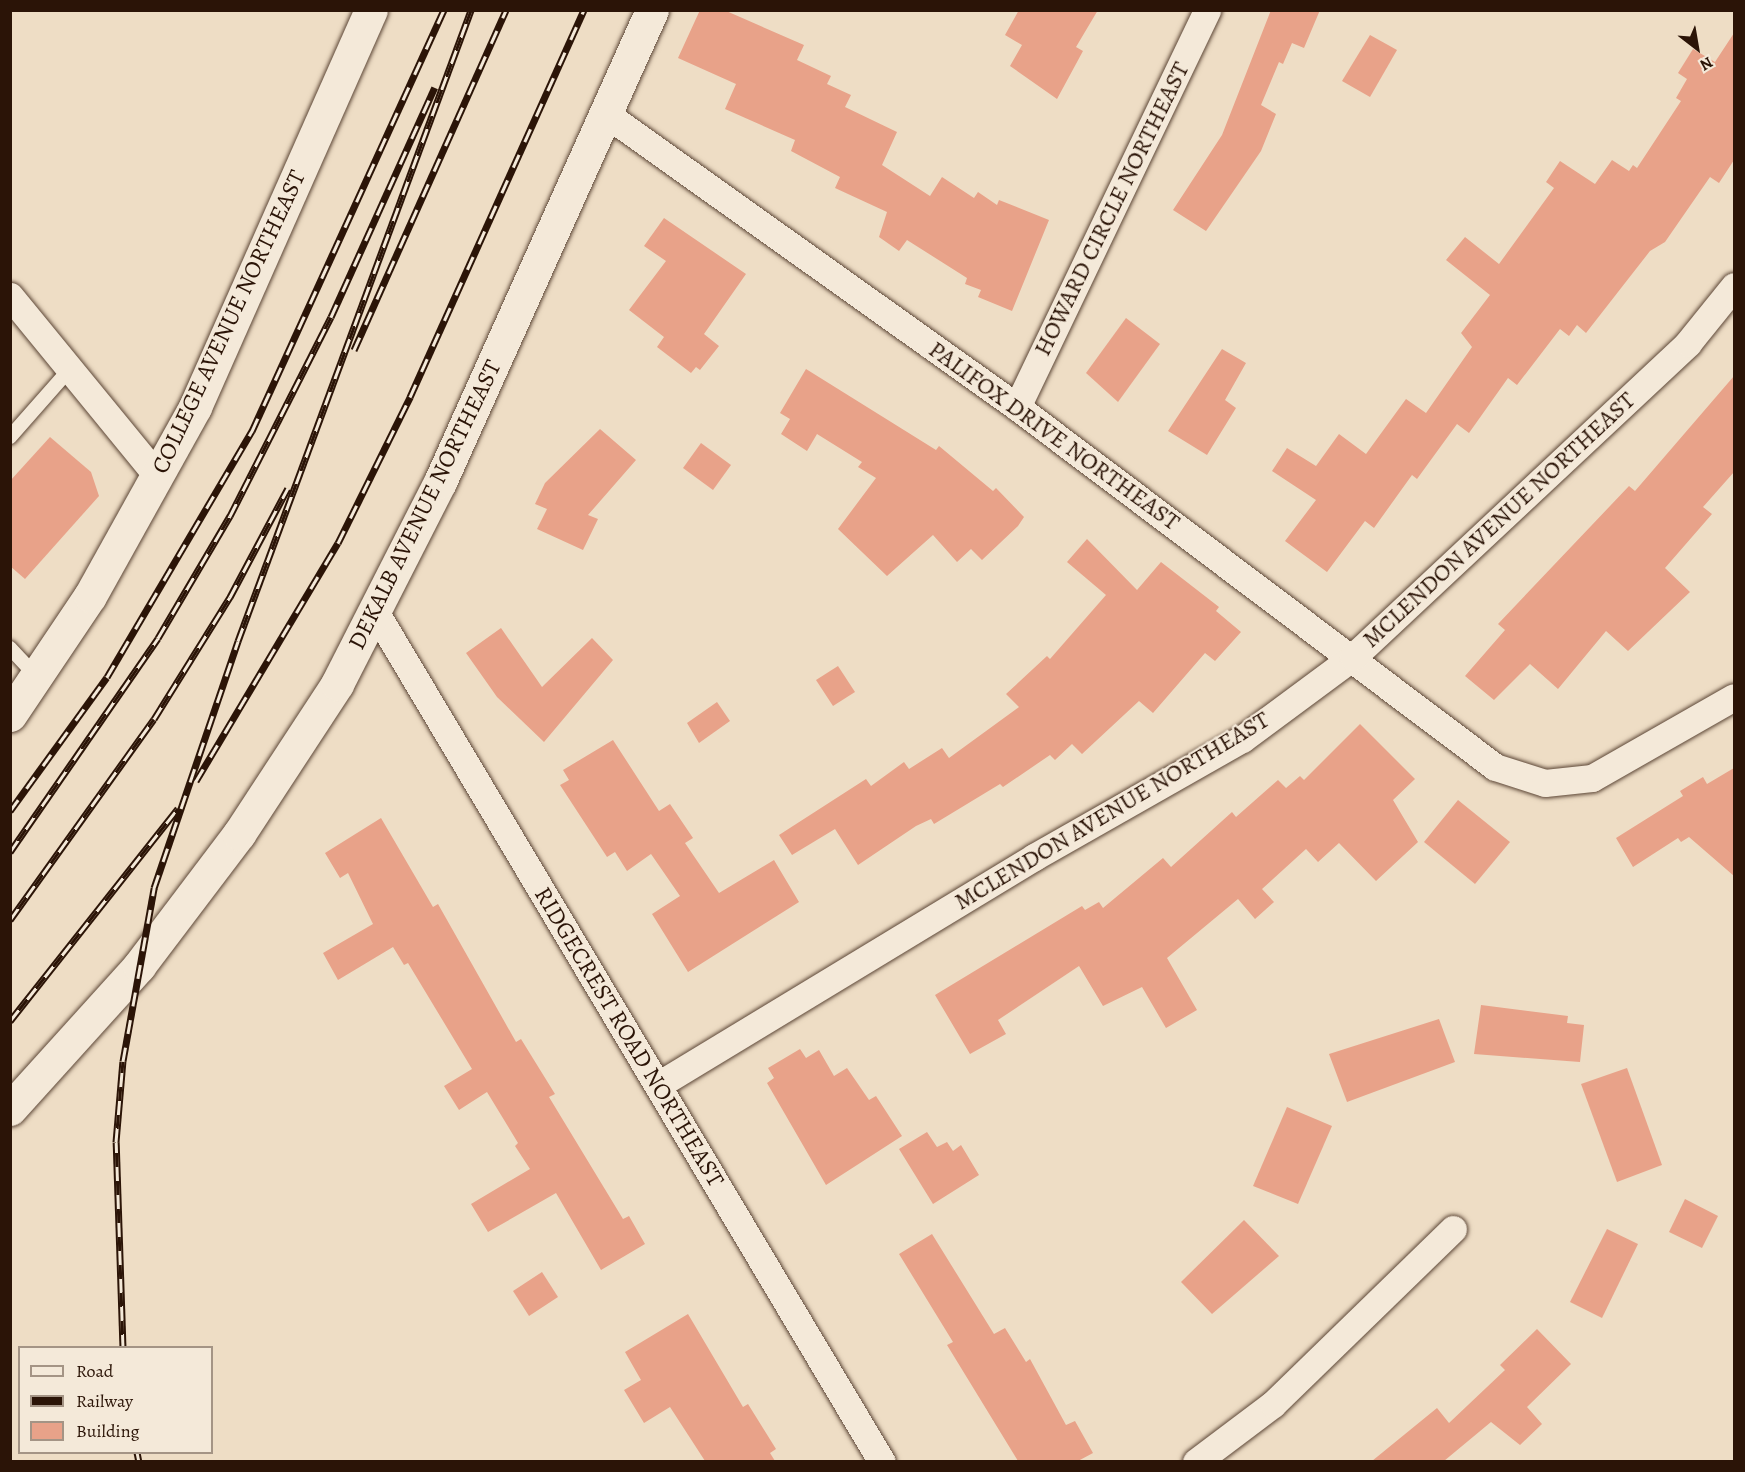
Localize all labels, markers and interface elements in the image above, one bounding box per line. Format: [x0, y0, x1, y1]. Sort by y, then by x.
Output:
north arrow [1667, 18, 1727, 78]
text: N [1696, 51, 1717, 76]
street label: HOWARD CIRCLE NORTHEAST [1028, 57, 1196, 361]
street label: COLLEGE AVENUE NORTHEAST [146, 166, 312, 478]
street label: PALIFOX DRIVE NORTHEAST [923, 335, 1185, 537]
street label: DEKALB AVENUE NORTHEAST [342, 355, 508, 655]
street label: MCLENDON AVENUE NORTHEAST [1357, 386, 1641, 654]
street label: MCLENDON AVENUE NORTHEAST [950, 705, 1274, 917]
street label: RIDGECREST ROAD NORTHEAST [528, 882, 730, 1192]
legend [18, 1346, 213, 1454]
text: Road [76, 1359, 113, 1383]
text: Railway [76, 1389, 133, 1413]
text: Building [76, 1419, 140, 1443]

